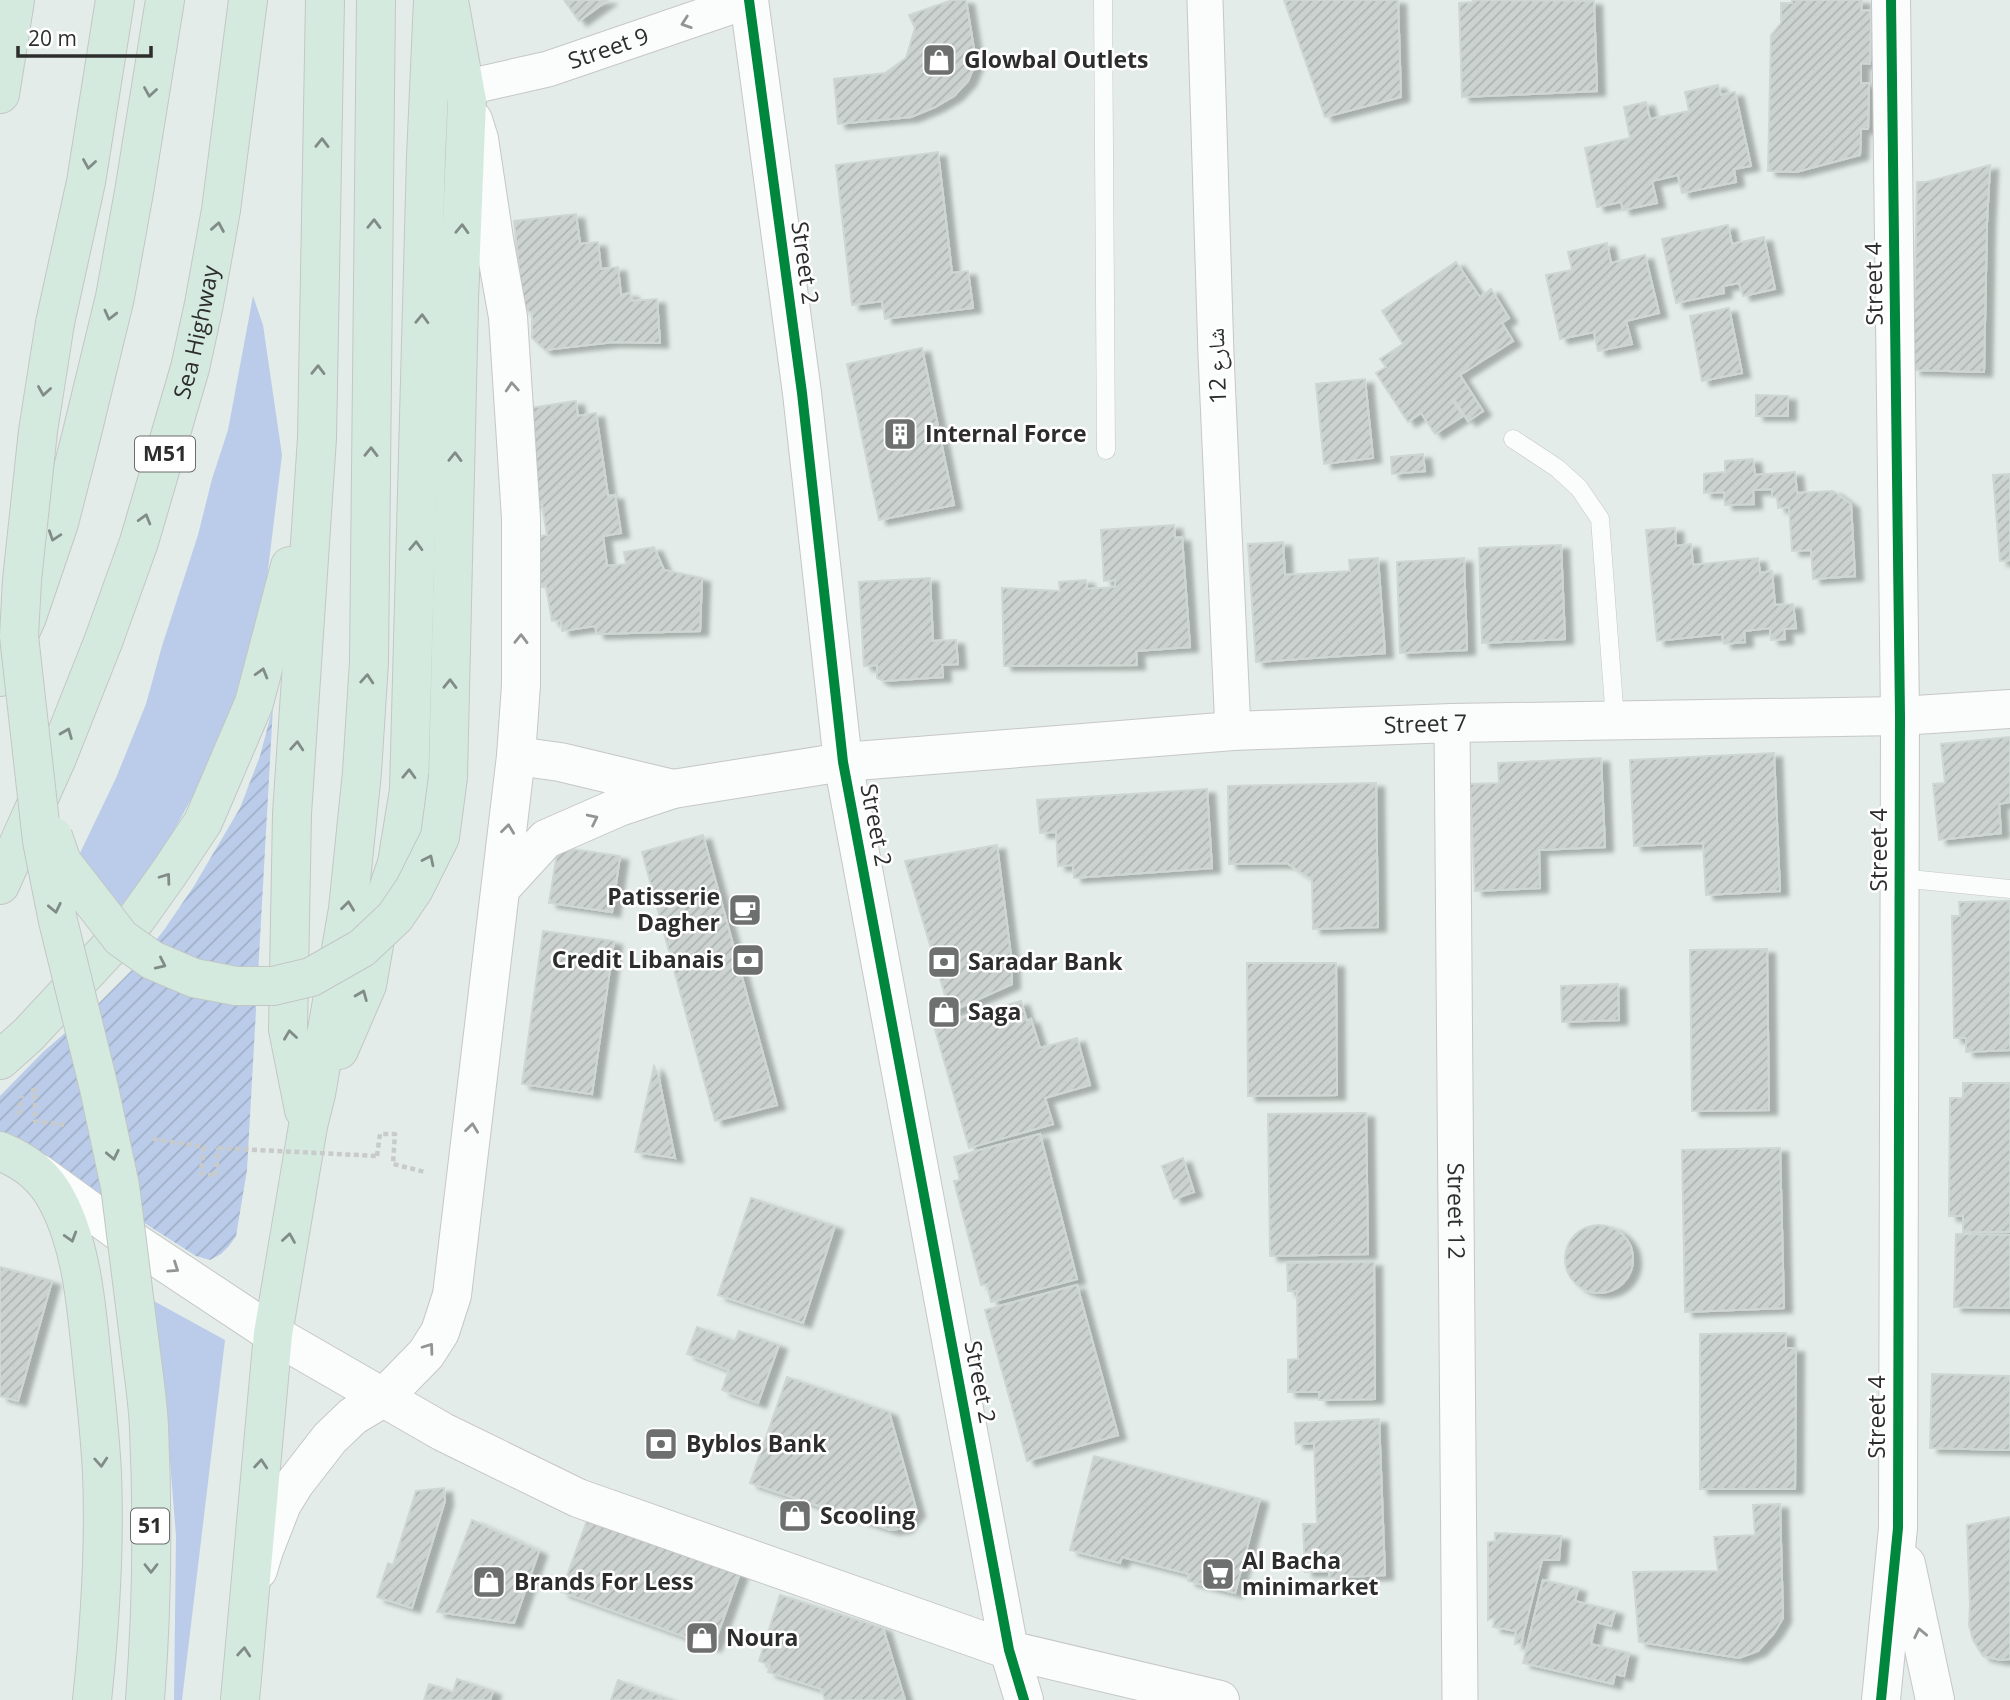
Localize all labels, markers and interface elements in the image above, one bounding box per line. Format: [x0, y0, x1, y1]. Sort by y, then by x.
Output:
scale bar [18, 14, 150, 58]
one-way arrow [680, 15, 692, 29]
street label: Street 9 [563, 19, 653, 76]
text: 20 m [28, 24, 77, 52]
shop icon: Glowbal Outlets [920, 41, 958, 79]
place label: Glowbal Outlets [964, 43, 1148, 75]
one-way arrow [143, 86, 158, 98]
one-way arrow [315, 137, 330, 148]
one-way arrow [82, 158, 97, 170]
one-way arrow [366, 219, 381, 230]
street label: Street 2 [784, 219, 828, 306]
one-way arrow [210, 222, 225, 233]
one-way arrow [454, 224, 469, 235]
street label: Street 4 [1856, 242, 1890, 326]
street label: Sea Highway [165, 262, 226, 402]
one-way arrow [104, 309, 118, 321]
one-way arrow [414, 313, 430, 323]
street label: شارع 12 [1199, 327, 1233, 405]
one-way arrow [310, 364, 326, 375]
one-way arrow [505, 382, 520, 393]
one-way arrow [37, 385, 52, 397]
building icon: Internal Force [881, 415, 919, 453]
place label: Internal Force [925, 417, 1086, 449]
road number: M51 [135, 436, 195, 472]
one-way arrow [363, 446, 379, 457]
one-way arrow [447, 451, 462, 462]
one-way arrow [137, 513, 151, 525]
one-way arrow [48, 529, 62, 542]
one-way arrow [408, 540, 423, 551]
one-way arrow [514, 633, 529, 644]
one-way arrow [254, 667, 269, 679]
one-way arrow [360, 674, 375, 685]
one-way arrow [442, 679, 458, 689]
street label: Street 7 [1383, 706, 1467, 740]
one-way arrow [58, 727, 72, 739]
one-way arrow [289, 740, 304, 751]
one-way arrow [402, 768, 417, 779]
street label: Street 2 [853, 781, 901, 869]
street label: Street 4 [1862, 808, 1894, 892]
one-way arrow [586, 814, 598, 828]
one-way arrow [500, 823, 515, 835]
one-way arrow [421, 855, 435, 867]
one-way arrow [158, 873, 170, 886]
place label: Patisserie Dagher [607, 880, 720, 938]
cafe icon: Patisserie Dagher [726, 891, 764, 929]
one-way arrow [341, 900, 356, 912]
one-way arrow [46, 902, 61, 914]
bank icon: Credit Libanais [729, 941, 767, 979]
place label: Credit Libanais [552, 943, 724, 975]
bank icon: Saradar Bank [925, 943, 963, 981]
place label: Saradar Bank [968, 945, 1123, 977]
one-way arrow [154, 955, 166, 969]
one-way arrow [354, 990, 368, 1002]
shop icon: Saga [925, 993, 963, 1031]
place label: Saga [968, 995, 1021, 1027]
one-way arrow [283, 1029, 298, 1041]
one-way arrow [464, 1122, 479, 1133]
one-way arrow [105, 1149, 120, 1161]
street label: Street 12 [1441, 1163, 1473, 1259]
one-way arrow [63, 1231, 78, 1243]
one-way arrow [281, 1232, 296, 1244]
one-way arrow [166, 1260, 179, 1272]
street label: Street 2 [957, 1338, 1005, 1426]
one-way arrow [421, 1343, 433, 1356]
street label: Street 4 [1860, 1375, 1892, 1459]
bank icon: Byblos Bank [642, 1425, 680, 1463]
place label: Byblos Bank [686, 1427, 827, 1459]
one-way arrow [93, 1457, 108, 1468]
one-way arrow [253, 1458, 268, 1469]
shop icon: Scooling [776, 1497, 814, 1535]
place label: Scooling [820, 1499, 915, 1531]
road number: 51 [131, 1508, 169, 1544]
place label: Al Bacha minimarket [1242, 1544, 1379, 1602]
supermarket icon: Al Bacha minimarket [1199, 1555, 1237, 1593]
one-way arrow [143, 1563, 159, 1574]
shop icon: Brands For Less [470, 1563, 508, 1601]
place label: Brands For Less [514, 1565, 694, 1597]
shop icon: Noura [683, 1619, 721, 1657]
place label: Noura [726, 1621, 798, 1653]
one-way arrow [1914, 1627, 1929, 1639]
one-way arrow [236, 1647, 251, 1658]

